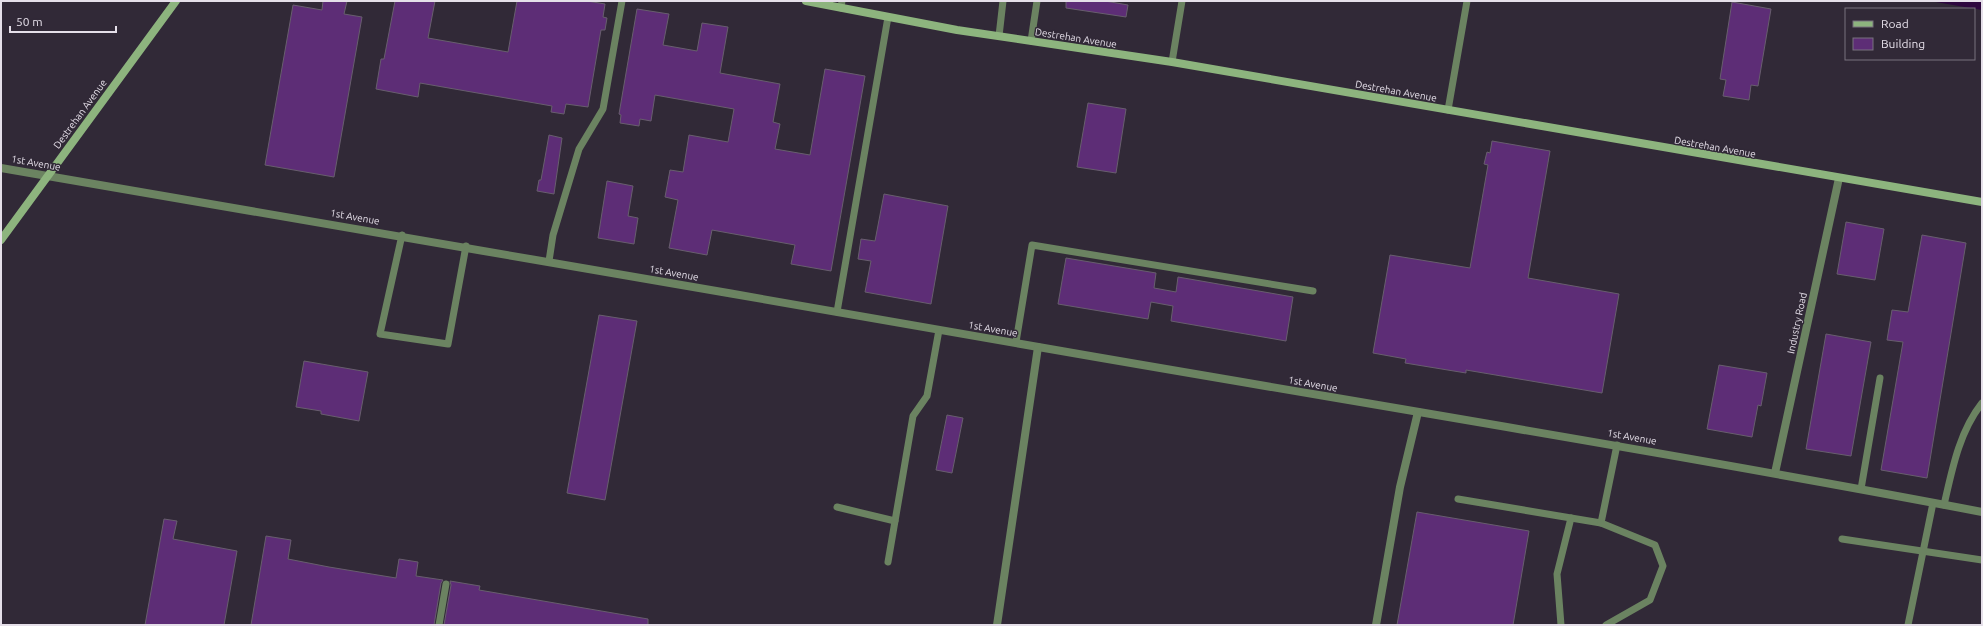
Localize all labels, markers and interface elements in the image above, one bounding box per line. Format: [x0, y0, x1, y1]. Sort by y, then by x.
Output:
scale bar [10, 8, 116, 34]
legend [1845, 8, 1975, 60]
text: 50 m [16, 15, 43, 28]
text: Road [1881, 17, 1909, 30]
street label: Destrehan Avenue [1034, 26, 1118, 50]
text: Building [1881, 37, 1925, 50]
street label: Destrehan Avenue [51, 77, 109, 151]
street label: Destrehan Avenue [1354, 78, 1438, 104]
street label: Destrehan Avenue [1673, 134, 1757, 160]
street label: 1st Avenue [10, 153, 62, 173]
street label: 1st Avenue [329, 207, 381, 227]
street label: 1st Avenue [648, 263, 700, 283]
street label: Industry Road [1785, 291, 1809, 355]
street label: 1st Avenue [967, 319, 1019, 339]
street label: 1st Avenue [1287, 374, 1339, 394]
street label: 1st Avenue [1606, 427, 1658, 447]

